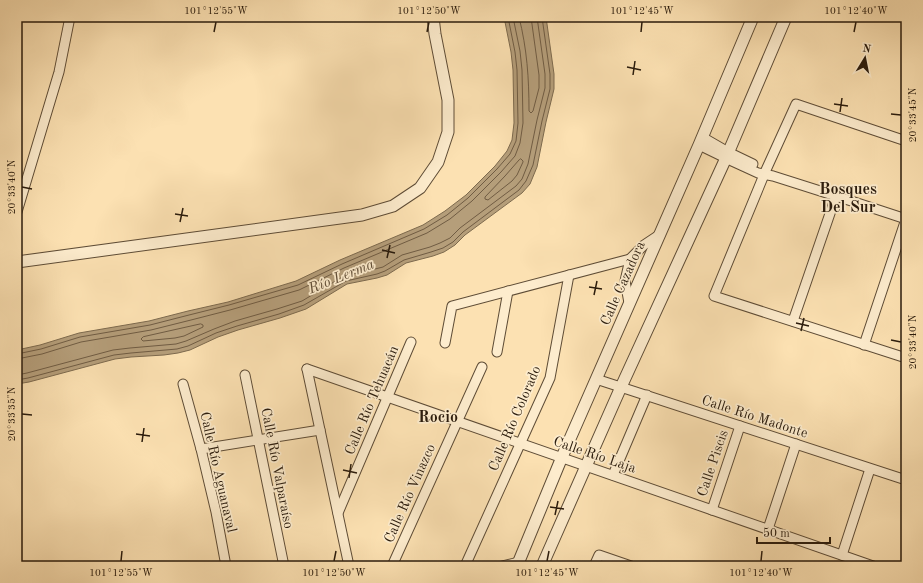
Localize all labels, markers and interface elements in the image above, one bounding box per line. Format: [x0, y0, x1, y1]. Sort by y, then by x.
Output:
text: 101°12'55"W [184, 6, 248, 16]
text: 101°12'50"W [397, 6, 461, 16]
text: 101°12'45"W [610, 6, 674, 16]
text: 101°12'40"W [824, 6, 888, 16]
north arrow [845, 38, 885, 78]
text: N [861, 43, 872, 56]
text: 20°33'45"N [908, 87, 918, 142]
text: 20°33'40"N [7, 159, 17, 214]
district label: Bosques Del Sur [819, 182, 877, 216]
street label: Calle Cazadora [598, 239, 648, 328]
water label: Río Lerma [305, 257, 377, 298]
text: 20°33'40"N [908, 314, 918, 369]
street label: Calle Río Tehuacán [343, 343, 401, 457]
street label: Calle Río Colorado [486, 364, 543, 473]
text: 20°33'35"N [7, 386, 17, 441]
street label: Calle Río Madonte [700, 393, 809, 441]
street label: Calle Río Valparaíso [258, 407, 296, 530]
district label: Rocio [418, 410, 458, 426]
street label: Calle Río Aguanaval [197, 411, 239, 534]
street label: Calle Piscis [695, 428, 731, 498]
street label: Calle Río Laja [551, 434, 638, 476]
street label: Calle Río Vinazco [382, 442, 438, 545]
scale bar [757, 519, 830, 545]
text: 50 m [763, 527, 790, 540]
text: 101°12'55"W [89, 568, 153, 578]
text: 101°12'50"W [302, 568, 366, 578]
text: 101°12'45"W [515, 568, 579, 578]
text: 101°12'40"W [729, 568, 793, 578]

